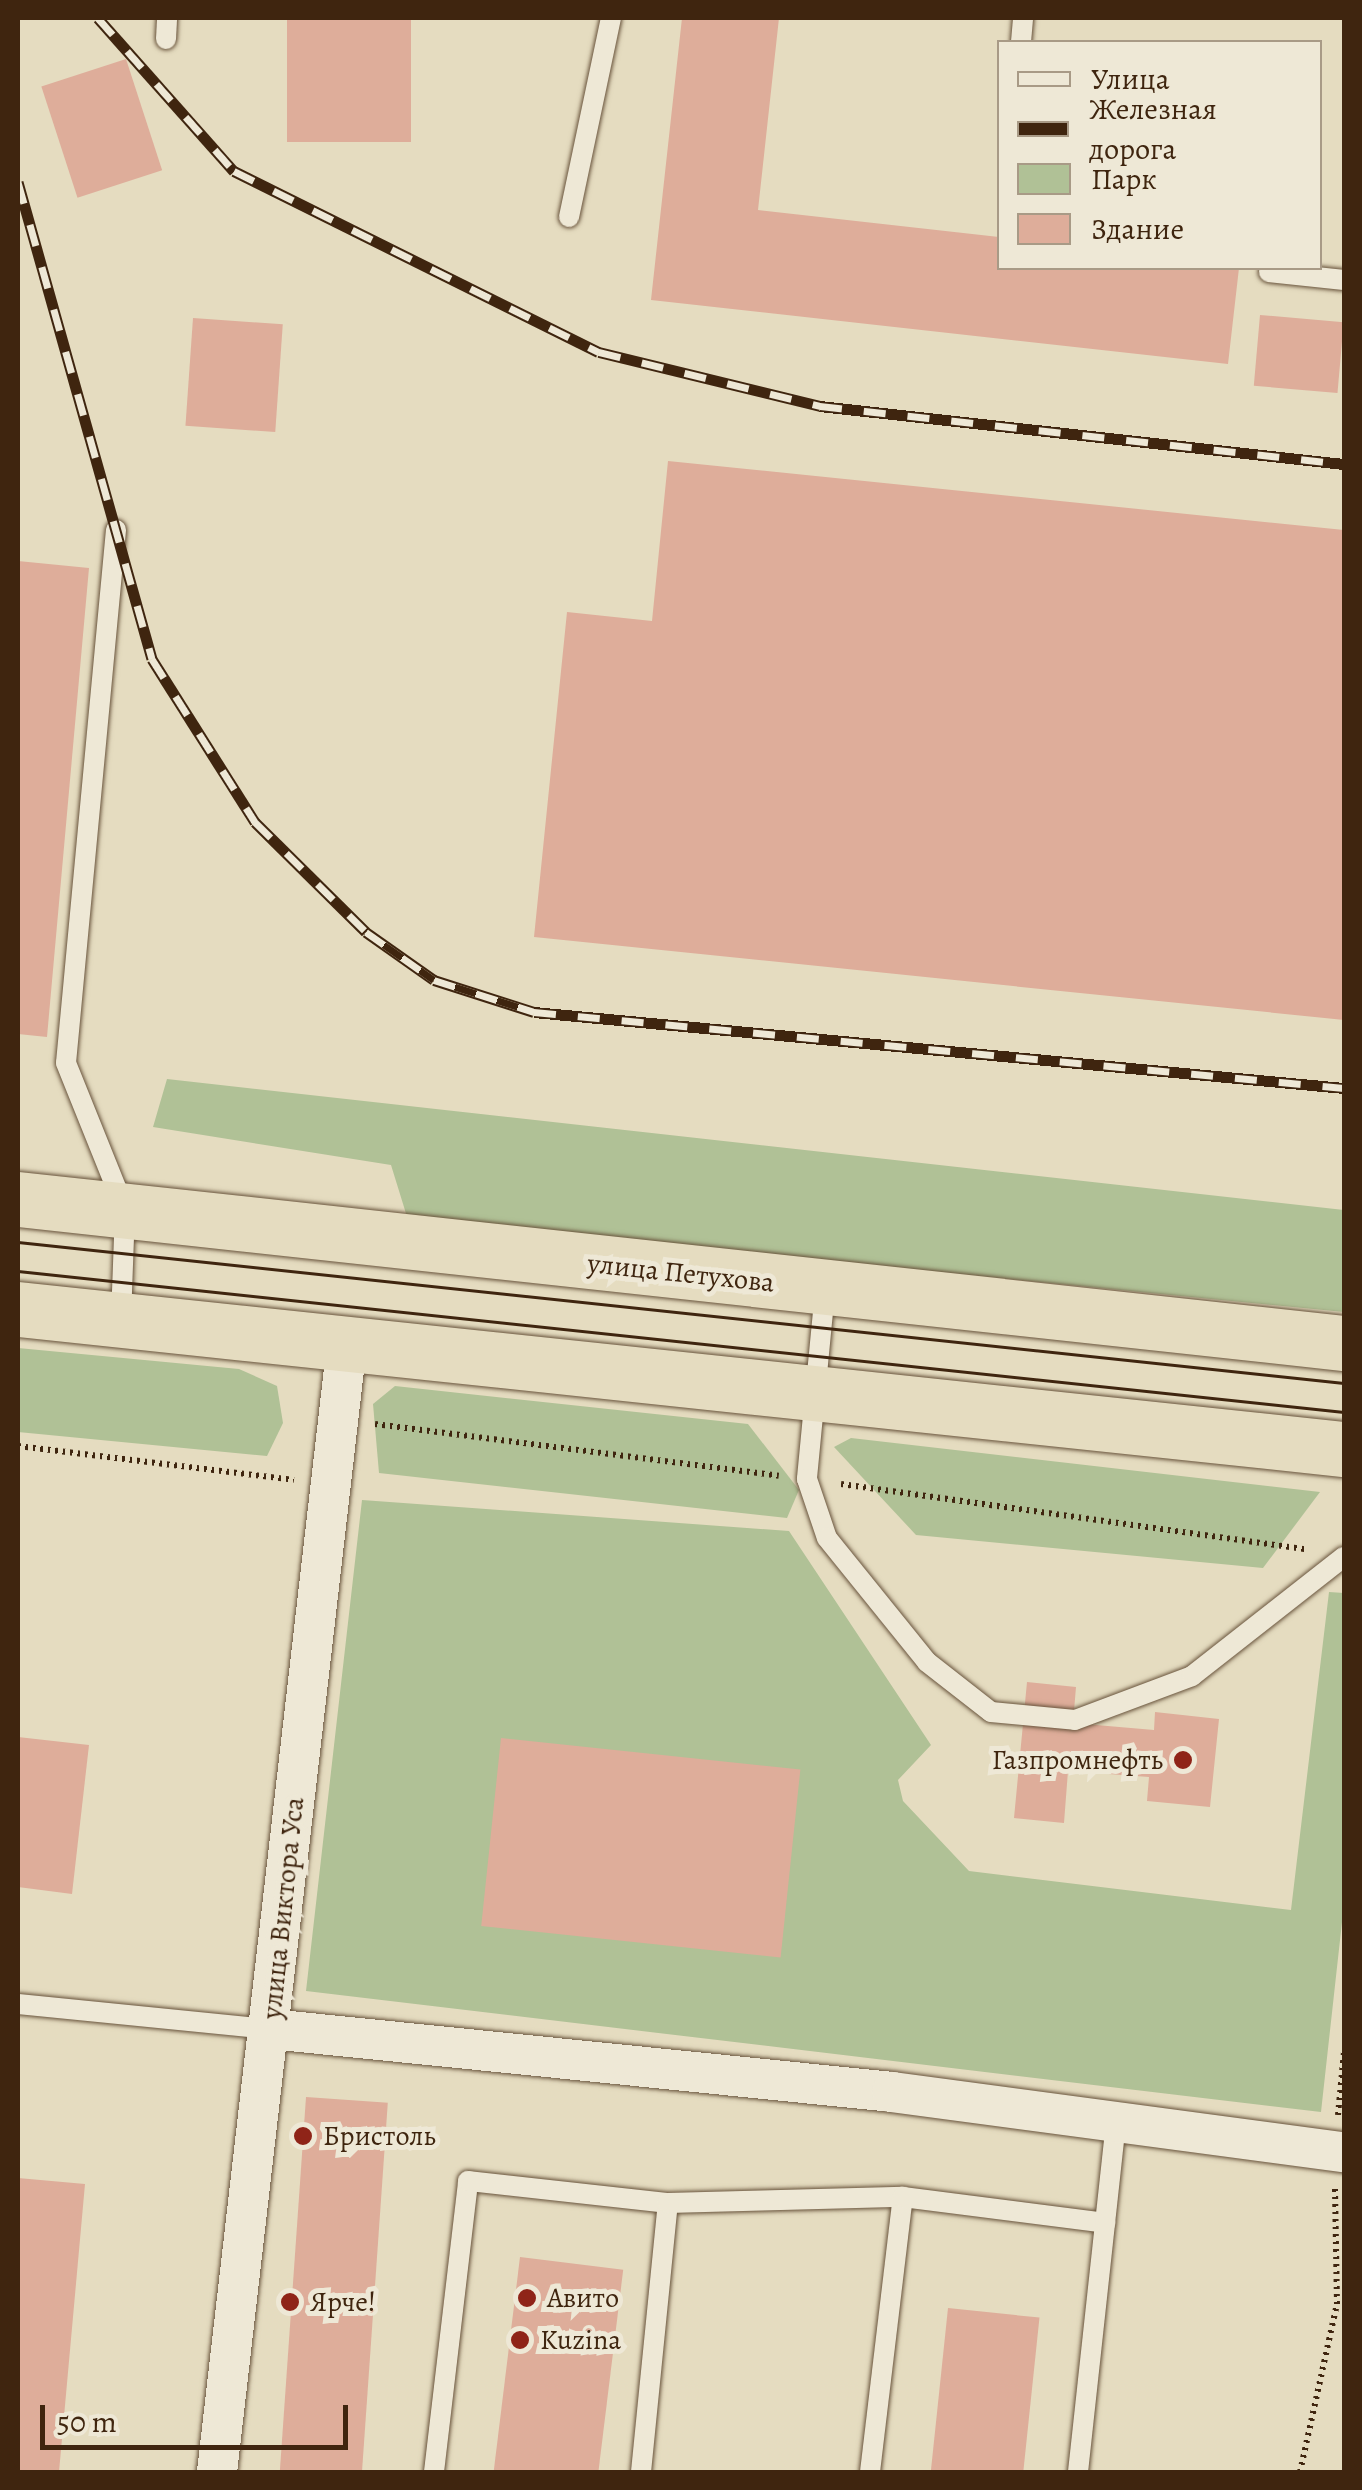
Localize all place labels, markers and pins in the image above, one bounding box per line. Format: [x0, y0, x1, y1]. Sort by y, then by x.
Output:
place label: Газпромнефть [992, 1743, 1163, 1777]
marker: Газпромнефть [1172, 1749, 1194, 1771]
place label: Бристоль [323, 2119, 436, 2153]
marker: Бристоль [292, 2125, 314, 2147]
place label: Авито [547, 2281, 619, 2315]
place label: Ярче! [310, 2285, 376, 2319]
marker: Авито [516, 2287, 538, 2309]
marker: Ярче! [279, 2291, 301, 2313]
place label: Kuzina [540, 2323, 621, 2357]
marker: Kuzina [509, 2329, 531, 2351]

